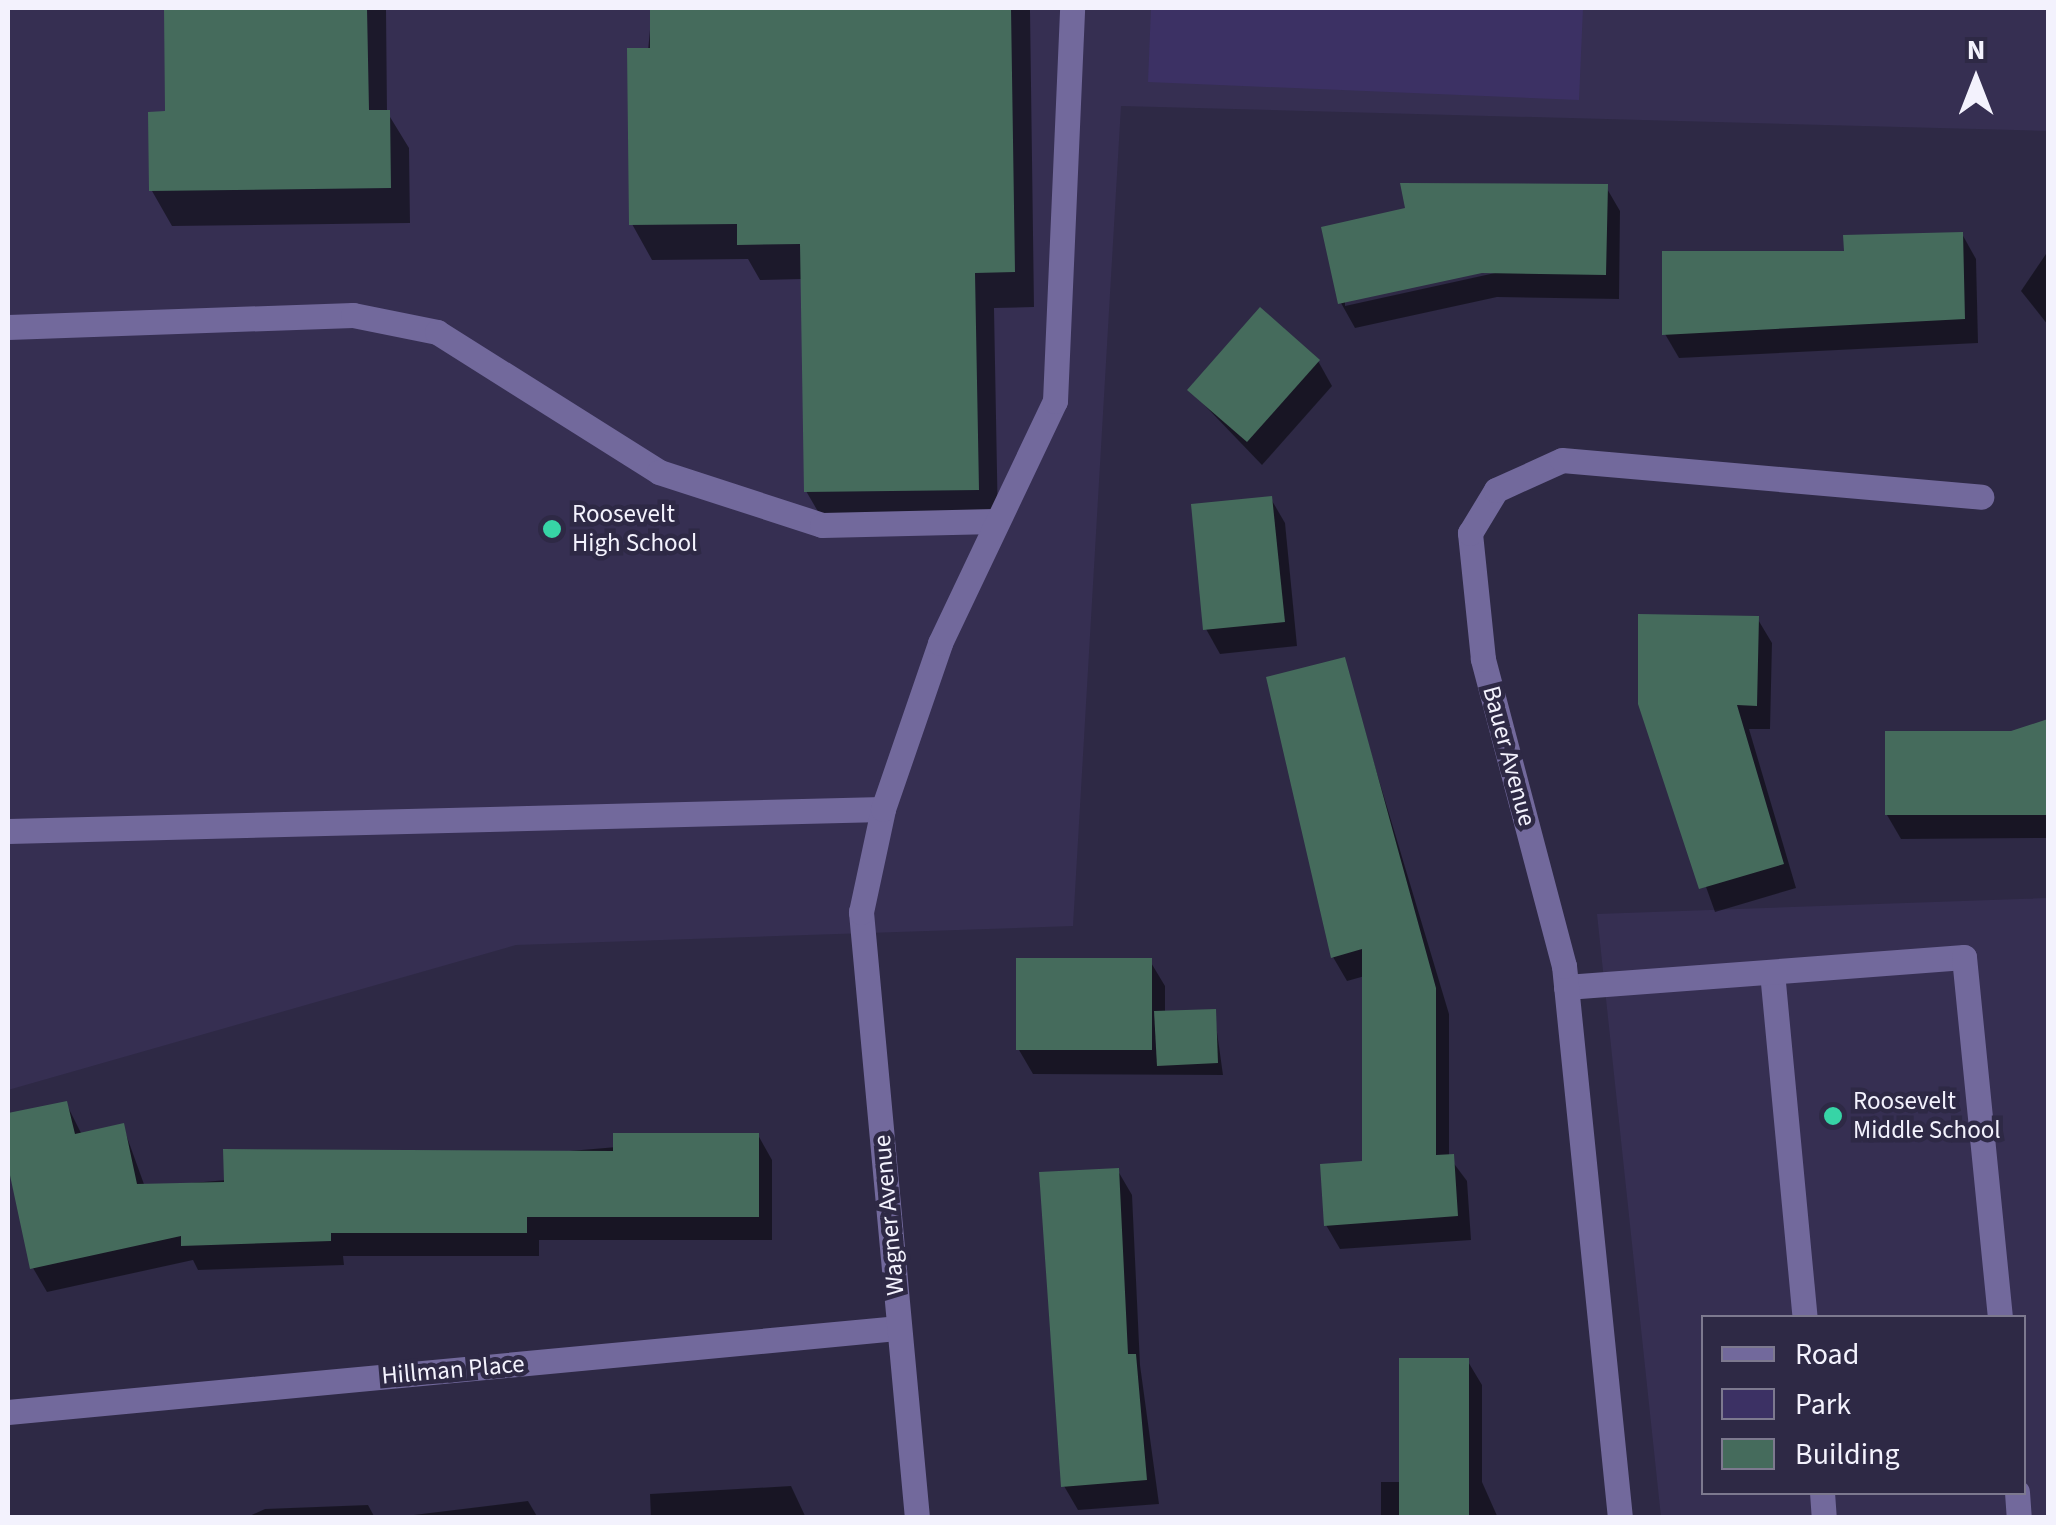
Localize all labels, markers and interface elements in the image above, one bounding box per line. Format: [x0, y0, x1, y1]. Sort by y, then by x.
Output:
north arrow [1926, 30, 2026, 130]
text: N [1967, 30, 1985, 70]
place label: Roosevelt High School [572, 500, 697, 559]
marker: Roosevelt High School [541, 518, 563, 540]
street label: Bauer Avenue [1476, 683, 1542, 829]
place label: Roosevelt Middle School [1853, 1087, 2001, 1146]
marker: Roosevelt Middle School [1822, 1105, 1844, 1127]
street label: Wagner Avenue [867, 1133, 911, 1297]
legend [1701, 1315, 2026, 1495]
text: Road [1795, 1333, 1859, 1376]
street label: Hillman Place [380, 1349, 526, 1391]
text: Park [1795, 1383, 1851, 1426]
text: Building [1795, 1433, 1900, 1476]

